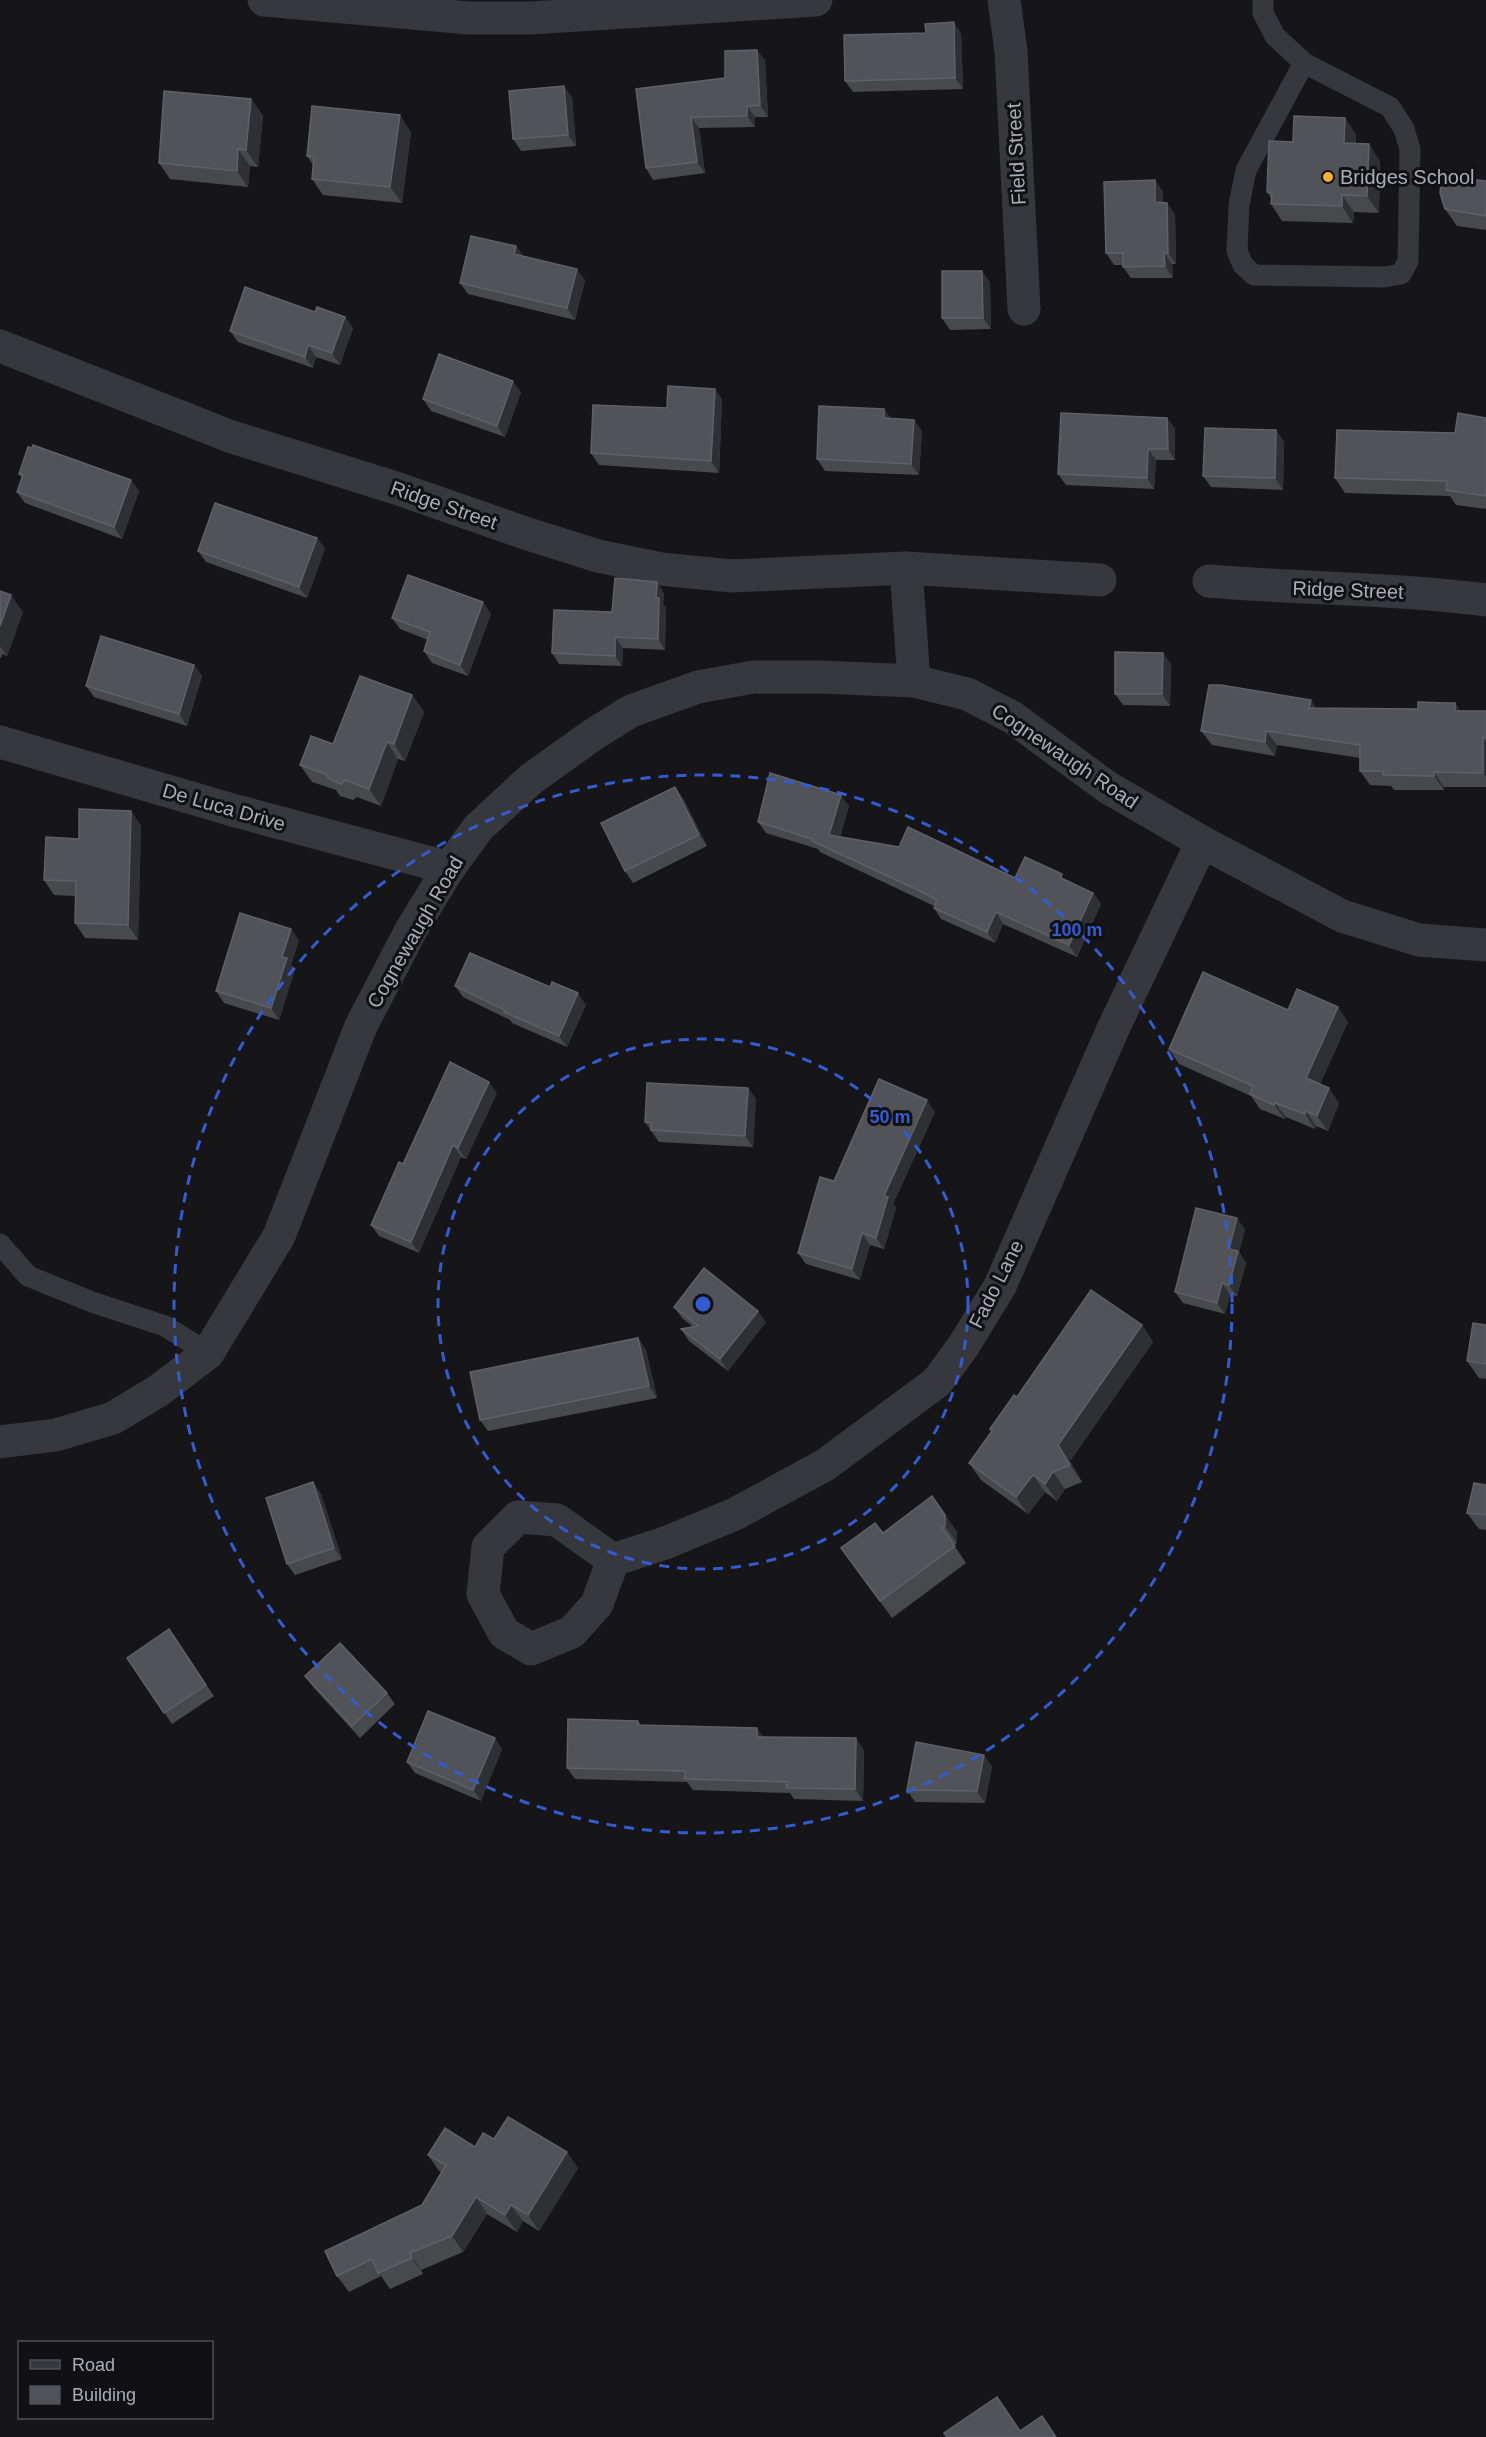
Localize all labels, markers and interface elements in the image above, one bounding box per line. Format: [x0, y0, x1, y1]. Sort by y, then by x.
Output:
street label: Field Street [1002, 102, 1030, 206]
place label: Bridges School [1340, 166, 1475, 188]
marker: Bridges School [1321, 170, 1335, 184]
street label: Ridge Street [388, 477, 501, 534]
street label: Ridge Street [1292, 577, 1404, 603]
street label: Cognewaugh Road [988, 699, 1142, 813]
street label: De Luca Drive [160, 779, 288, 835]
street label: Cognewaugh Road [363, 852, 467, 1012]
text: 100 m [1051, 920, 1103, 940]
text: 50 m [869, 1107, 911, 1127]
street label: Fado Lane [964, 1236, 1028, 1332]
centre of rings [693, 1294, 713, 1314]
legend [18, 2341, 213, 2419]
text: Road [72, 2355, 115, 2375]
text: Building [72, 2385, 136, 2405]

